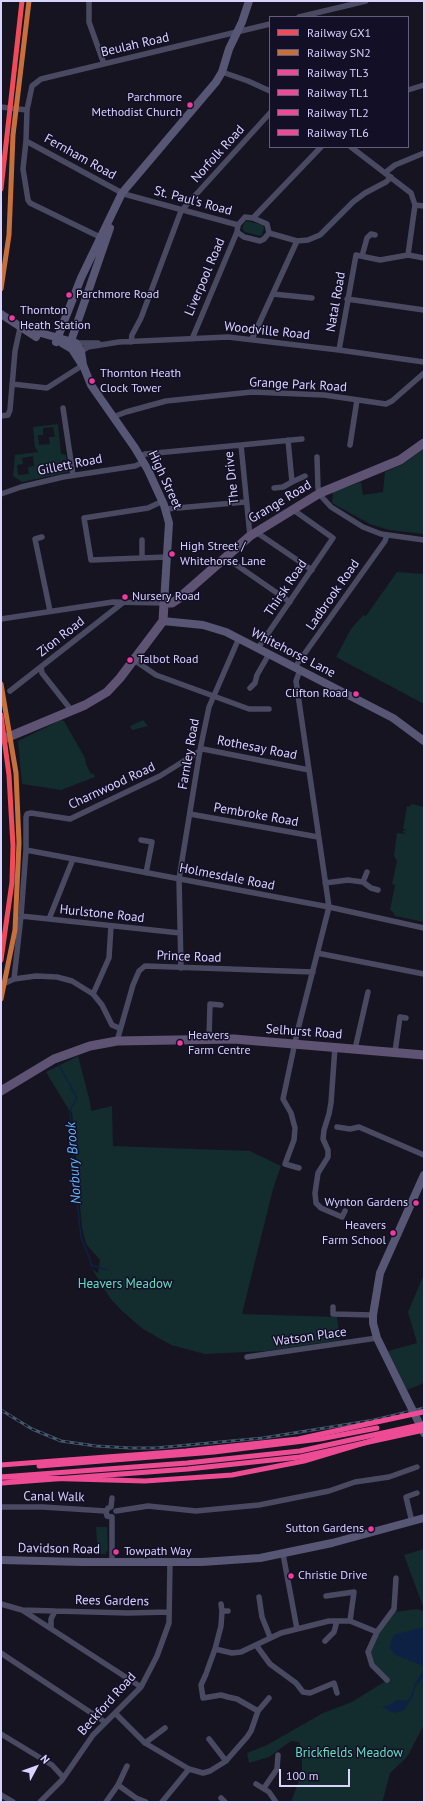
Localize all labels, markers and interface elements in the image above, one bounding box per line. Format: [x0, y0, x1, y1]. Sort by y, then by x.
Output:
legend [269, 16, 409, 148]
text: Railway GX1 [307, 25, 371, 40]
street label: Beulah Road [99, 30, 171, 60]
text: Railway SN2 [307, 45, 371, 60]
text: Railway TL3 [307, 65, 369, 80]
text: Railway TL1 [307, 85, 369, 100]
place label: Parchmore Methodist Church [91, 91, 182, 119]
marker: Parchmore Methodist Church [185, 100, 195, 110]
text: Railway TL2 [307, 105, 369, 120]
street label: Norfolk Road [188, 122, 248, 186]
text: Railway TL6 [307, 125, 369, 140]
street label: Fernham Road [41, 131, 119, 183]
street label: St. Paul's Road [152, 183, 234, 219]
street label: Liverpool Road [182, 236, 228, 318]
street label: Natal Road [323, 271, 349, 333]
place label: Parchmore Road [76, 288, 159, 302]
marker: Parchmore Road [64, 290, 74, 300]
place label: Thornton Heath Station [20, 304, 91, 332]
marker: Thornton Heath Station [7, 313, 17, 323]
street label: Woodville Road [223, 319, 311, 343]
place label: Thornton Heath Clock Tower [100, 367, 181, 395]
street label: Grange Park Road [249, 375, 347, 395]
marker: Thornton Heath Clock Tower [87, 376, 97, 386]
street label: High Street [145, 448, 185, 512]
street label: Gillett Road [36, 451, 104, 479]
street label: The Drive [221, 451, 243, 505]
street label: Grange Road [246, 477, 314, 527]
place label: High Street / Whitehorse Lane [180, 540, 266, 568]
marker: High Street / Whitehorse Lane [167, 549, 177, 559]
street label: Thirsk Road [261, 557, 311, 619]
street label: Ladbrook Road [303, 557, 363, 633]
place label: Nursery Road [132, 590, 200, 604]
marker: Nursery Road [120, 592, 130, 602]
street label: Zion Road [34, 614, 88, 660]
street label: Whitehorse Lane [248, 625, 338, 681]
place label: Talbot Road [138, 653, 198, 667]
marker: Talbot Road [125, 655, 135, 665]
place label: Clifton Road [285, 687, 348, 701]
marker: Clifton Road [351, 689, 361, 699]
street label: Farnley Road [175, 717, 203, 791]
street label: Rothesay Road [216, 733, 298, 763]
street label: Charnwood Road [66, 759, 158, 813]
street label: Pembroke Road [212, 800, 300, 830]
street label: Holmesdale Road [178, 860, 276, 894]
street label: Hurlstone Road [59, 902, 145, 926]
street label: Prince Road [156, 948, 222, 966]
street label: Selhurst Road [265, 1022, 343, 1042]
place label: Heavers Farm Centre [188, 1029, 251, 1057]
marker: Heavers Farm Centre [175, 1038, 185, 1048]
water label: Norbury Brook [63, 1121, 85, 1205]
place label: Wynton Gardens [324, 1196, 408, 1210]
marker: Wynton Gardens [411, 1198, 421, 1208]
place label: Heavers Farm School [322, 1219, 386, 1247]
marker: Heavers Farm School [388, 1228, 398, 1238]
park label: Heavers Meadow [78, 1276, 172, 1292]
street label: Watson Place [272, 1324, 348, 1350]
street label: Canal Walk [23, 1489, 85, 1505]
place label: Sutton Gardens [285, 1522, 364, 1536]
marker: Sutton Gardens [366, 1524, 376, 1534]
street label: Davidson Road [18, 1540, 100, 1558]
place label: Towpath Way [124, 1545, 192, 1559]
marker: Towpath Way [111, 1547, 121, 1557]
place label: Christie Drive [298, 1569, 367, 1583]
marker: Christie Drive [286, 1571, 296, 1581]
street label: Rees Gardens [75, 1593, 149, 1609]
street label: Beckford Road [75, 1669, 139, 1739]
park label: Brickfields Meadow [295, 1745, 403, 1761]
north arrow [16, 1747, 56, 1787]
text: N [37, 1752, 53, 1766]
scale bar [281, 1761, 352, 1787]
text: 100 m [286, 1768, 319, 1783]

